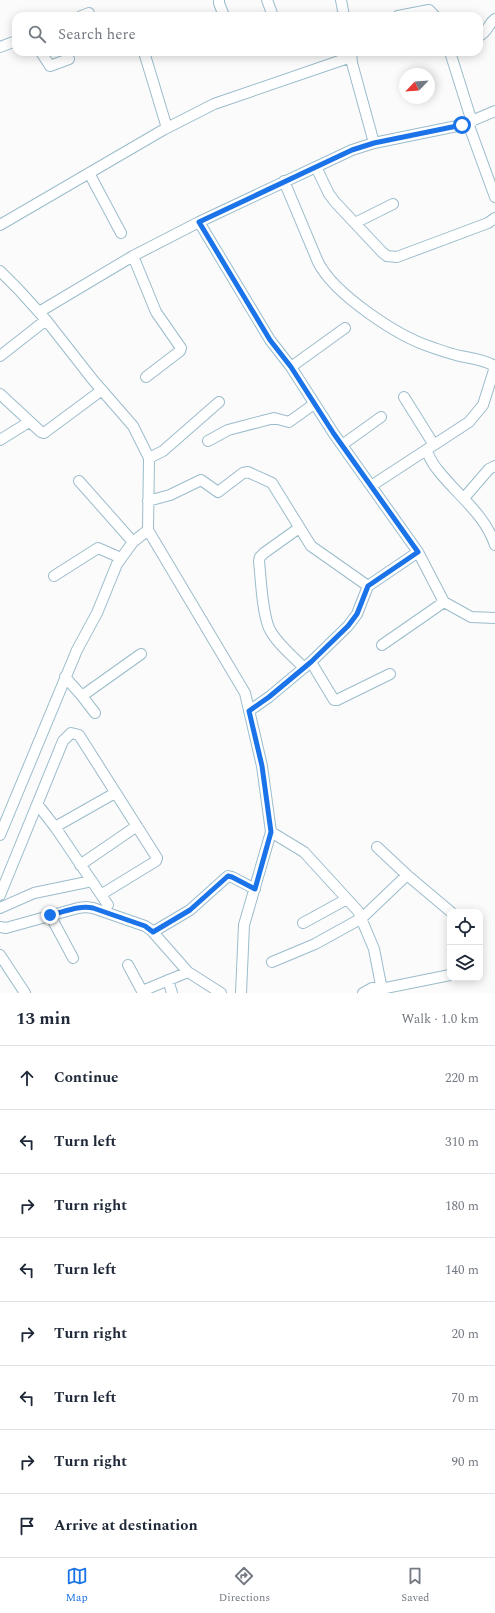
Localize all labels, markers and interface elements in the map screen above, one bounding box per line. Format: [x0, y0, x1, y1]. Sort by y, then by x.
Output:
search box [12, 12, 483, 56]
icon: search [26, 23, 48, 45]
text: Search here [58, 23, 136, 46]
north arrow [399, 68, 435, 104]
route start [453, 116, 471, 134]
route end [41, 906, 59, 924]
map controls [447, 909, 483, 981]
button: locate [447, 909, 483, 945]
button: layers [447, 945, 483, 981]
text: 13 min [16, 1006, 71, 1032]
text: Walk · 1.0 km [401, 1009, 479, 1029]
text: Continue [54, 1066, 119, 1089]
icon: ahead [16, 1067, 38, 1089]
text: 220 m [445, 1068, 479, 1088]
text: Turn left [54, 1130, 116, 1153]
icon: left [16, 1131, 38, 1153]
text: 310 m [445, 1132, 479, 1152]
text: Turn right [54, 1194, 127, 1217]
icon: right [16, 1195, 38, 1217]
text: 180 m [445, 1196, 479, 1216]
text: Turn left [54, 1258, 116, 1281]
icon: left [16, 1259, 38, 1281]
text: 140 m [445, 1260, 479, 1280]
text: Turn right [54, 1322, 127, 1345]
icon: right [16, 1323, 38, 1345]
text: 20 m [452, 1324, 479, 1344]
text: Turn left [54, 1386, 116, 1409]
icon: left [16, 1387, 38, 1409]
text: 70 m [452, 1388, 479, 1408]
text: Turn right [54, 1450, 127, 1473]
icon: right [16, 1451, 38, 1473]
text: 90 m [452, 1452, 479, 1472]
text: Arrive at destination [54, 1514, 198, 1537]
icon: arrive [16, 1515, 38, 1537]
tab: Map [66, 1565, 88, 1606]
tab: Directions [219, 1565, 270, 1606]
tab: Saved [401, 1565, 429, 1606]

